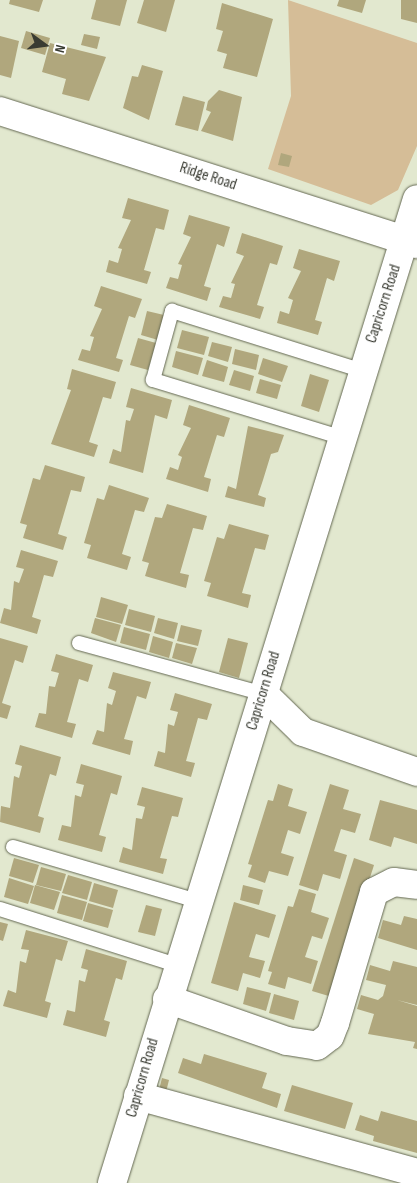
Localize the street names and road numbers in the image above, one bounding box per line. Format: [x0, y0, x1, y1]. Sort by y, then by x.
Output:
street label: Ridge Road [177, 159, 239, 195]
street label: Capricorn Road [362, 262, 406, 346]
street label: Capricorn Road [243, 649, 285, 733]
street label: Capricorn Road [123, 1036, 163, 1120]

